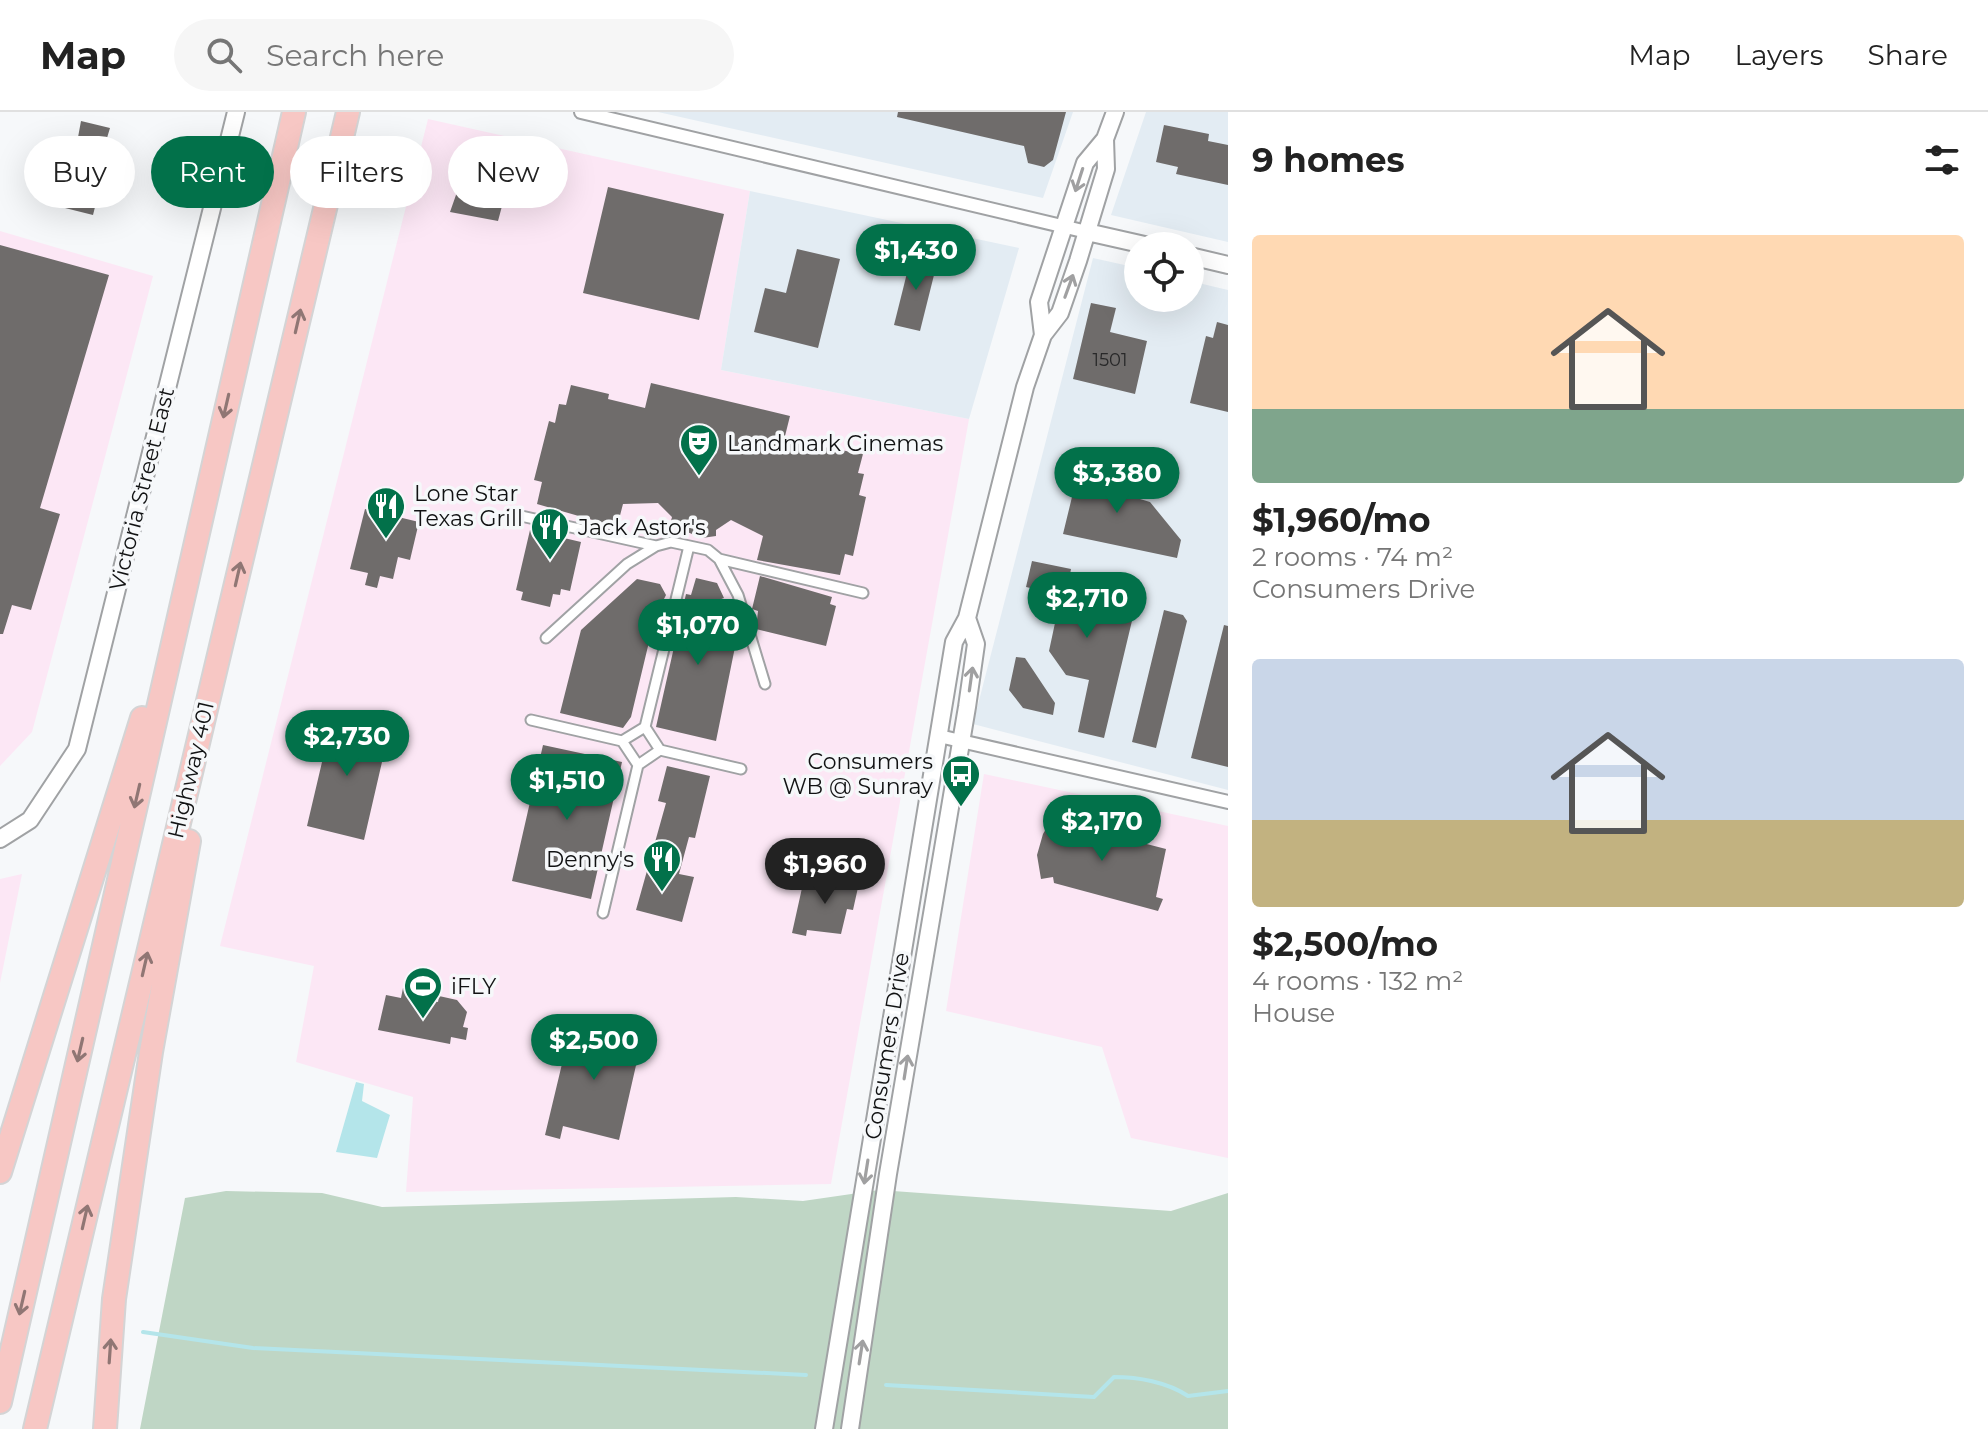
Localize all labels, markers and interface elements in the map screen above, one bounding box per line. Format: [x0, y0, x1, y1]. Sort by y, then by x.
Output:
search box [174, 19, 734, 91]
text: Map [40, 32, 126, 79]
icon: search [202, 33, 246, 77]
text: Search here [266, 37, 444, 74]
text: Map [1628, 38, 1691, 72]
text: Layers [1735, 38, 1824, 72]
text: Share [1868, 38, 1948, 72]
chip: Buy [24, 136, 135, 208]
chip: Rent [151, 136, 274, 208]
chip: Filters [290, 136, 432, 208]
chip: New [448, 136, 568, 208]
icon: filters [1920, 138, 1964, 182]
text: 9 homes [1252, 139, 1405, 181]
one-way arrow [1071, 167, 1086, 192]
pin: $1,430 [851, 224, 981, 292]
map controls [1124, 232, 1204, 312]
button: locate [1124, 232, 1204, 312]
text: $1,430 [874, 234, 958, 266]
one-way arrow [1063, 274, 1078, 299]
icon: home [1536, 287, 1680, 431]
one-way arrow [291, 309, 306, 334]
house number: 1501 [1092, 349, 1128, 371]
street label: Victoria Street East [104, 385, 180, 593]
one-way arrow [218, 393, 233, 419]
theatre icon: Landmark Cinemas [678, 422, 720, 477]
place label: Landmark Cinemas [727, 430, 944, 457]
pin: $3,380 [1052, 447, 1182, 515]
text: $3,380 [1072, 457, 1162, 489]
place label: Lone Star Texas Grill [414, 480, 523, 532]
restaurant icon: Lone Star Texas Grill [365, 485, 407, 540]
text: $1,960/mo [1252, 499, 1431, 541]
restaurant icon: Jack Astor's [529, 506, 571, 561]
place label: Jack Astor's [577, 514, 706, 541]
text: 2 rooms · 74 m² [1252, 541, 1453, 573]
one-way arrow [231, 562, 246, 587]
pin: $2,710 [1022, 572, 1152, 640]
text: Consumers Drive [1252, 573, 1475, 605]
text: $2,710 [1046, 582, 1128, 614]
pin: $1,070 [633, 599, 763, 667]
text: $1,070 [656, 609, 740, 641]
one-way arrow [964, 667, 979, 692]
street label: Highway 401 [162, 699, 220, 841]
pin: $2,730 [282, 710, 412, 778]
icon: home [1536, 711, 1680, 855]
text: $2,730 [303, 720, 391, 752]
place label: Consumers WB @ Sunray [782, 748, 933, 800]
bus stop icon: Consumers WB @ Sunray [940, 753, 982, 808]
pin: $1,510 [502, 754, 632, 822]
text: $1,510 [529, 764, 605, 796]
one-way arrow [129, 783, 144, 808]
pin: $2,170 [1037, 795, 1167, 863]
text: $2,170 [1061, 805, 1143, 837]
restaurant icon: Denny's [641, 838, 683, 893]
pin: $1,960 [760, 838, 890, 906]
place label: Denny's [546, 846, 634, 873]
text: $1,960 [783, 848, 867, 880]
text: $2,500/mo [1252, 923, 1438, 965]
street label: Consumers Drive [859, 951, 915, 1141]
one-way arrow [139, 952, 154, 977]
sports icon: iFLY [402, 965, 444, 1020]
text: 4 rooms · 132 m² [1252, 965, 1463, 997]
place label: iFLY [451, 973, 496, 1000]
text: House [1252, 997, 1335, 1029]
pin: $2,500 [529, 1014, 659, 1082]
text: $2,500 [549, 1024, 639, 1056]
one-way arrow [72, 1036, 87, 1062]
one-way arrow [899, 1055, 914, 1080]
one-way arrow [858, 1158, 873, 1184]
one-way arrow [79, 1204, 94, 1230]
one-way arrow [14, 1290, 29, 1315]
one-way arrow [103, 1338, 118, 1365]
one-way arrow [855, 1340, 870, 1365]

